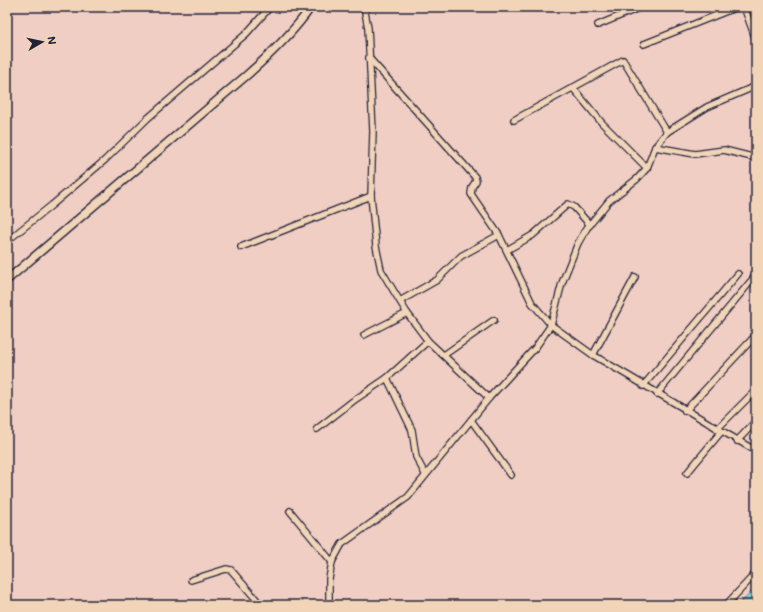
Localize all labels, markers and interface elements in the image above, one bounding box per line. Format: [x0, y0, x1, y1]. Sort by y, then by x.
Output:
north arrow [22, 22, 62, 62]
text: N [44, 35, 60, 46]

